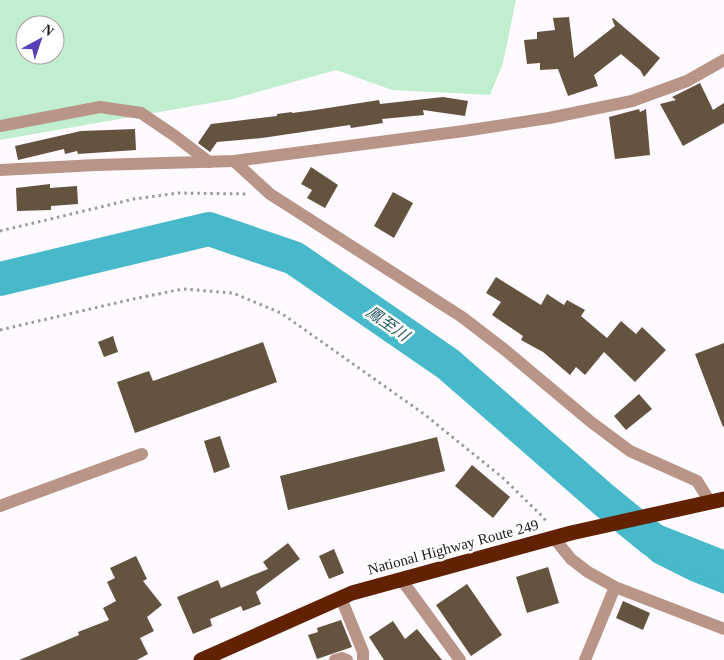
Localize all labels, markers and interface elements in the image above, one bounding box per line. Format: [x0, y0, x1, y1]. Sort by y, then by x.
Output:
north arrow [15, 15, 65, 65]
text: N [39, 21, 57, 39]
water label: 鳳至川 [363, 303, 414, 345]
street label: National Highway Route 249 [366, 516, 540, 578]

